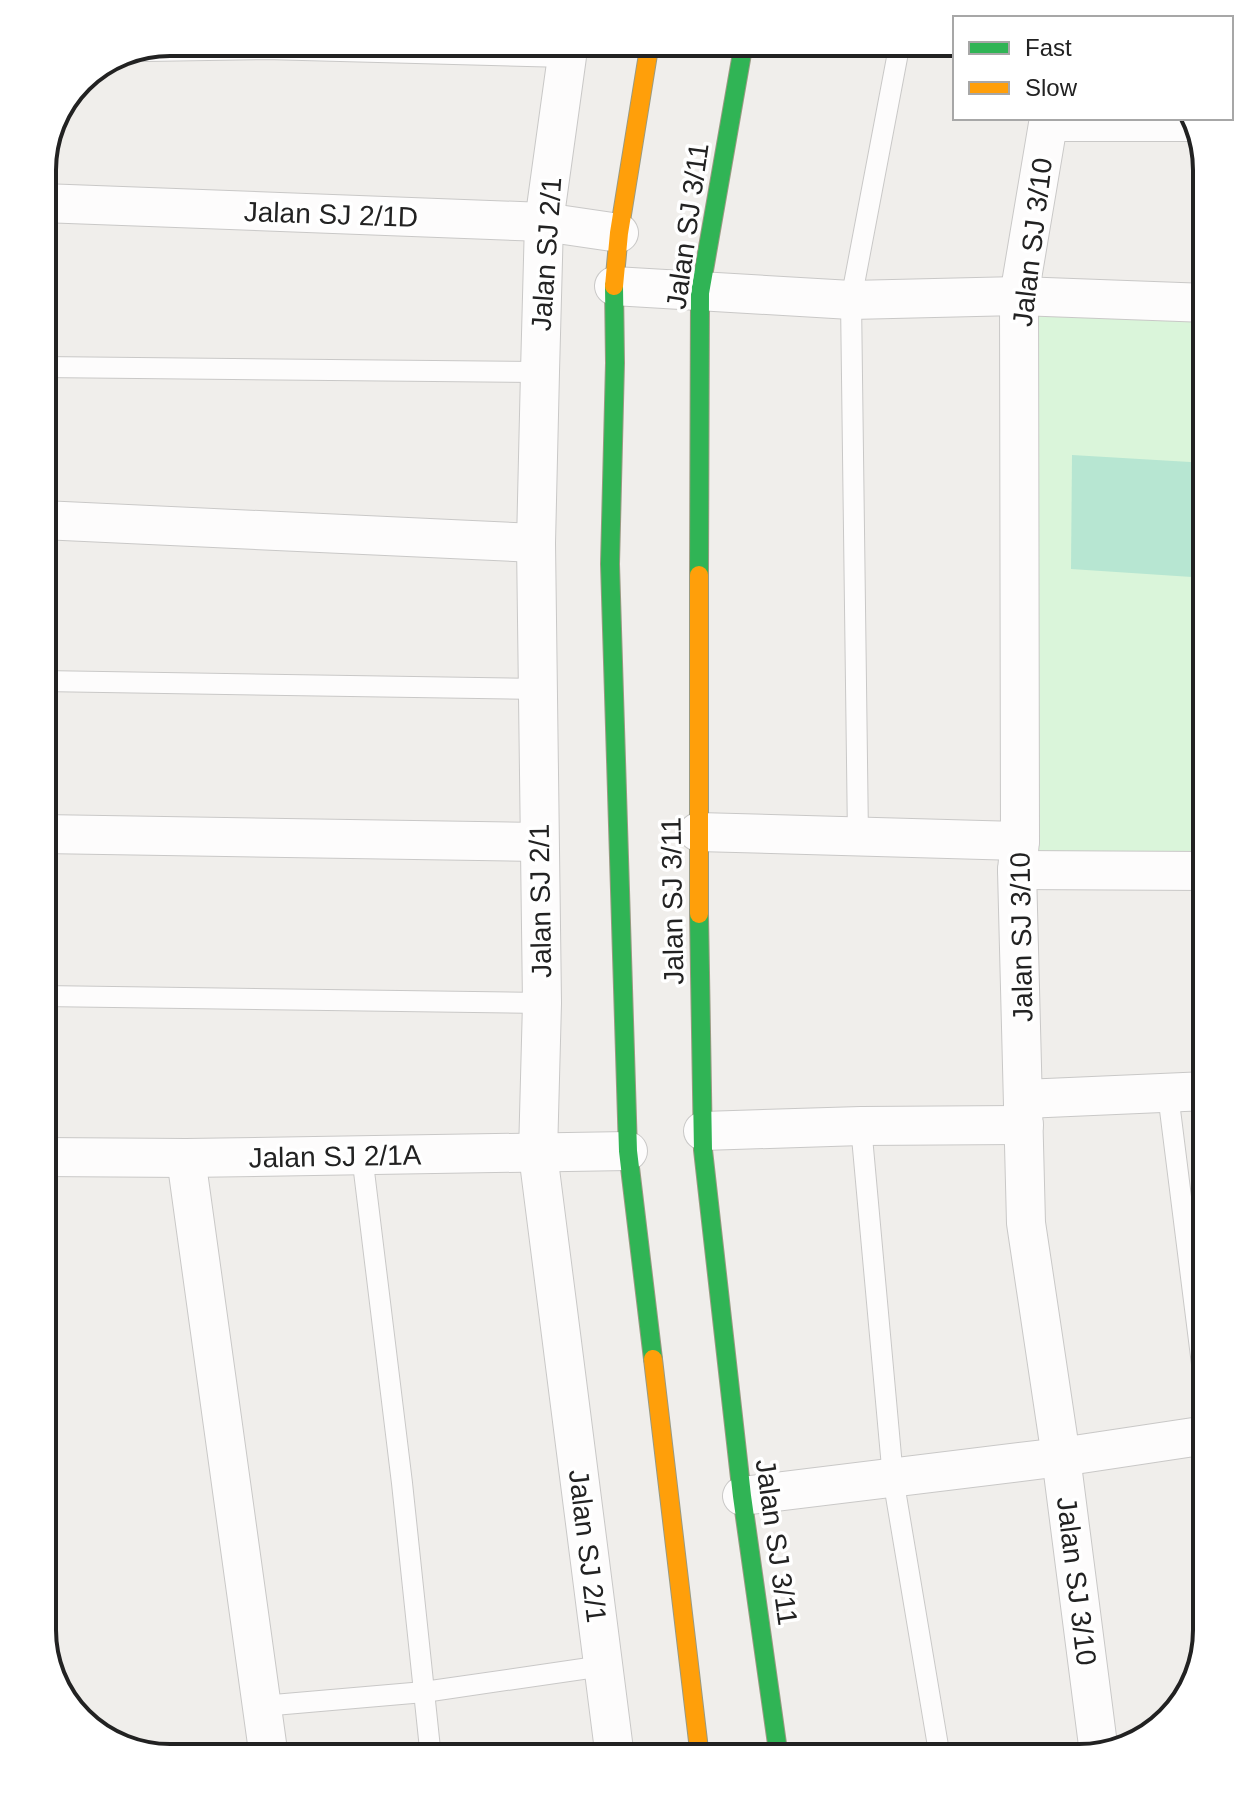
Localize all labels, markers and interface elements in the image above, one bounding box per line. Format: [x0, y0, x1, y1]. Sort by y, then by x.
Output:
legend [953, 16, 1233, 120]
text: Fast [1025, 34, 1072, 61]
text: Slow [1025, 74, 1078, 101]
street label: Jalan SJ 3/11 [660, 141, 715, 311]
street label: Jalan SJ 3/10 [1007, 156, 1058, 328]
street label: Jalan SJ 2/1 [526, 176, 567, 332]
street label: Jalan SJ 2/1D [243, 196, 419, 233]
street label: Jalan SJ 3/11 [656, 817, 689, 985]
street label: Jalan SJ 2/1 [524, 824, 557, 978]
street label: Jalan SJ 3/10 [1005, 852, 1038, 1022]
street label: Jalan SJ 2/1A [248, 1139, 422, 1174]
street label: Jalan SJ 3/11 [749, 1457, 804, 1627]
street label: Jalan SJ 2/1 [563, 1468, 612, 1624]
street label: Jalan SJ 3/10 [1051, 1495, 1102, 1667]

